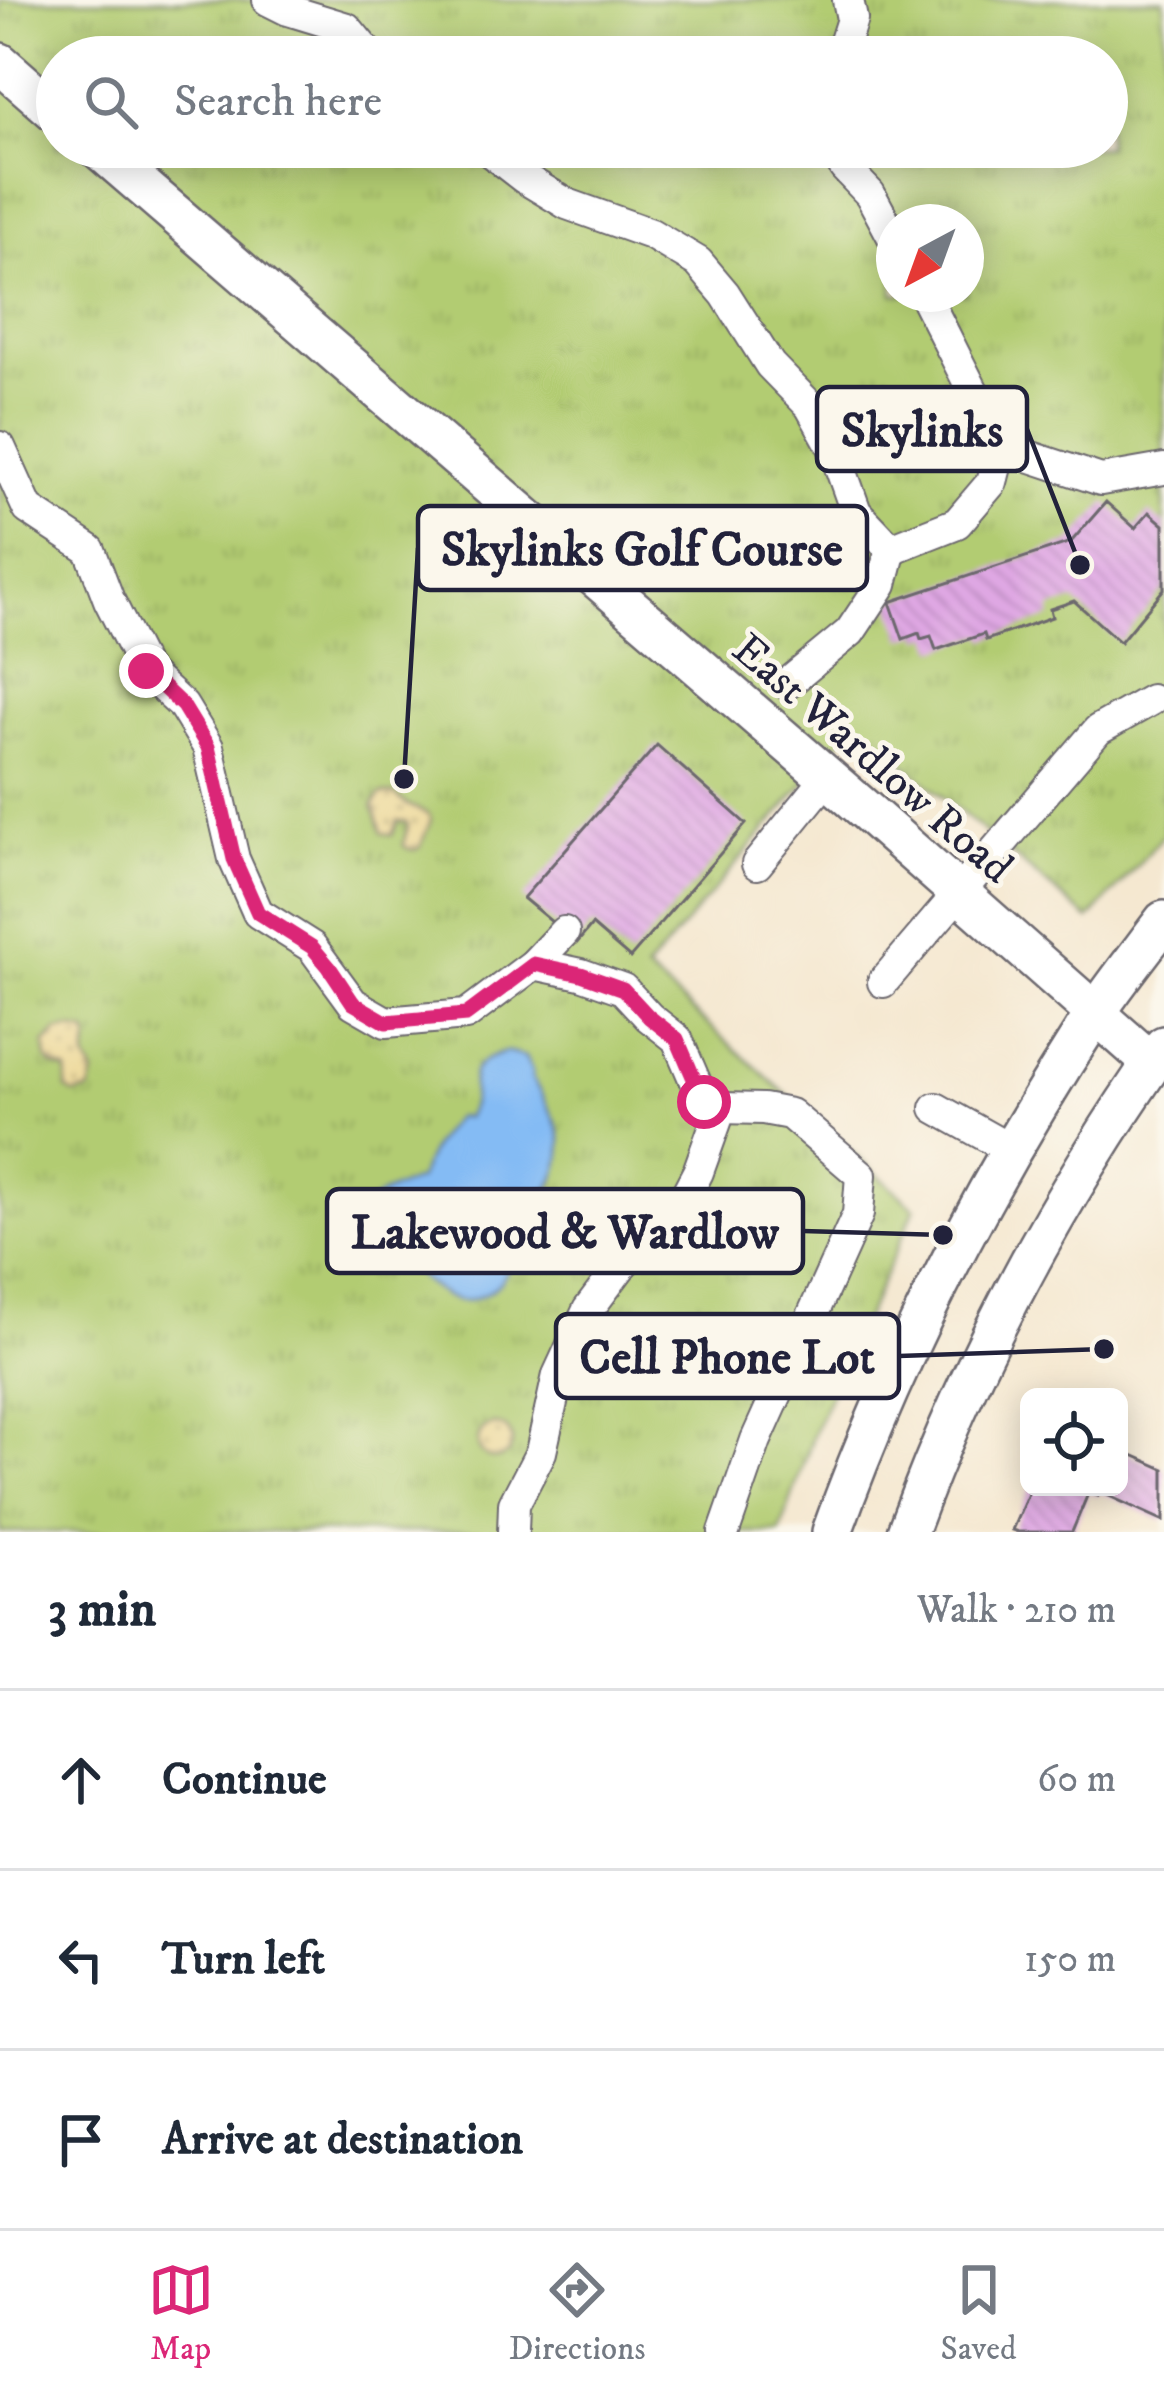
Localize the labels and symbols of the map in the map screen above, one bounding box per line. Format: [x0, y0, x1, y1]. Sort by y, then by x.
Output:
north arrow [876, 204, 984, 312]
callout: Skylinks [817, 387, 1027, 471]
text: Skylinks [841, 402, 1003, 462]
callout: Skylinks Golf Course [418, 506, 867, 590]
text: Skylinks Golf Course [441, 521, 843, 581]
street label: East Wardlow Road [720, 622, 1024, 897]
route end [119, 644, 173, 698]
route start [677, 1075, 731, 1129]
callout: Lakewood & Wardlow [327, 1189, 803, 1273]
text: Lakewood & Wardlow [351, 1204, 780, 1264]
callout: Cell Phone Lot [556, 1314, 899, 1398]
text: Cell Phone Lot [579, 1329, 875, 1389]

